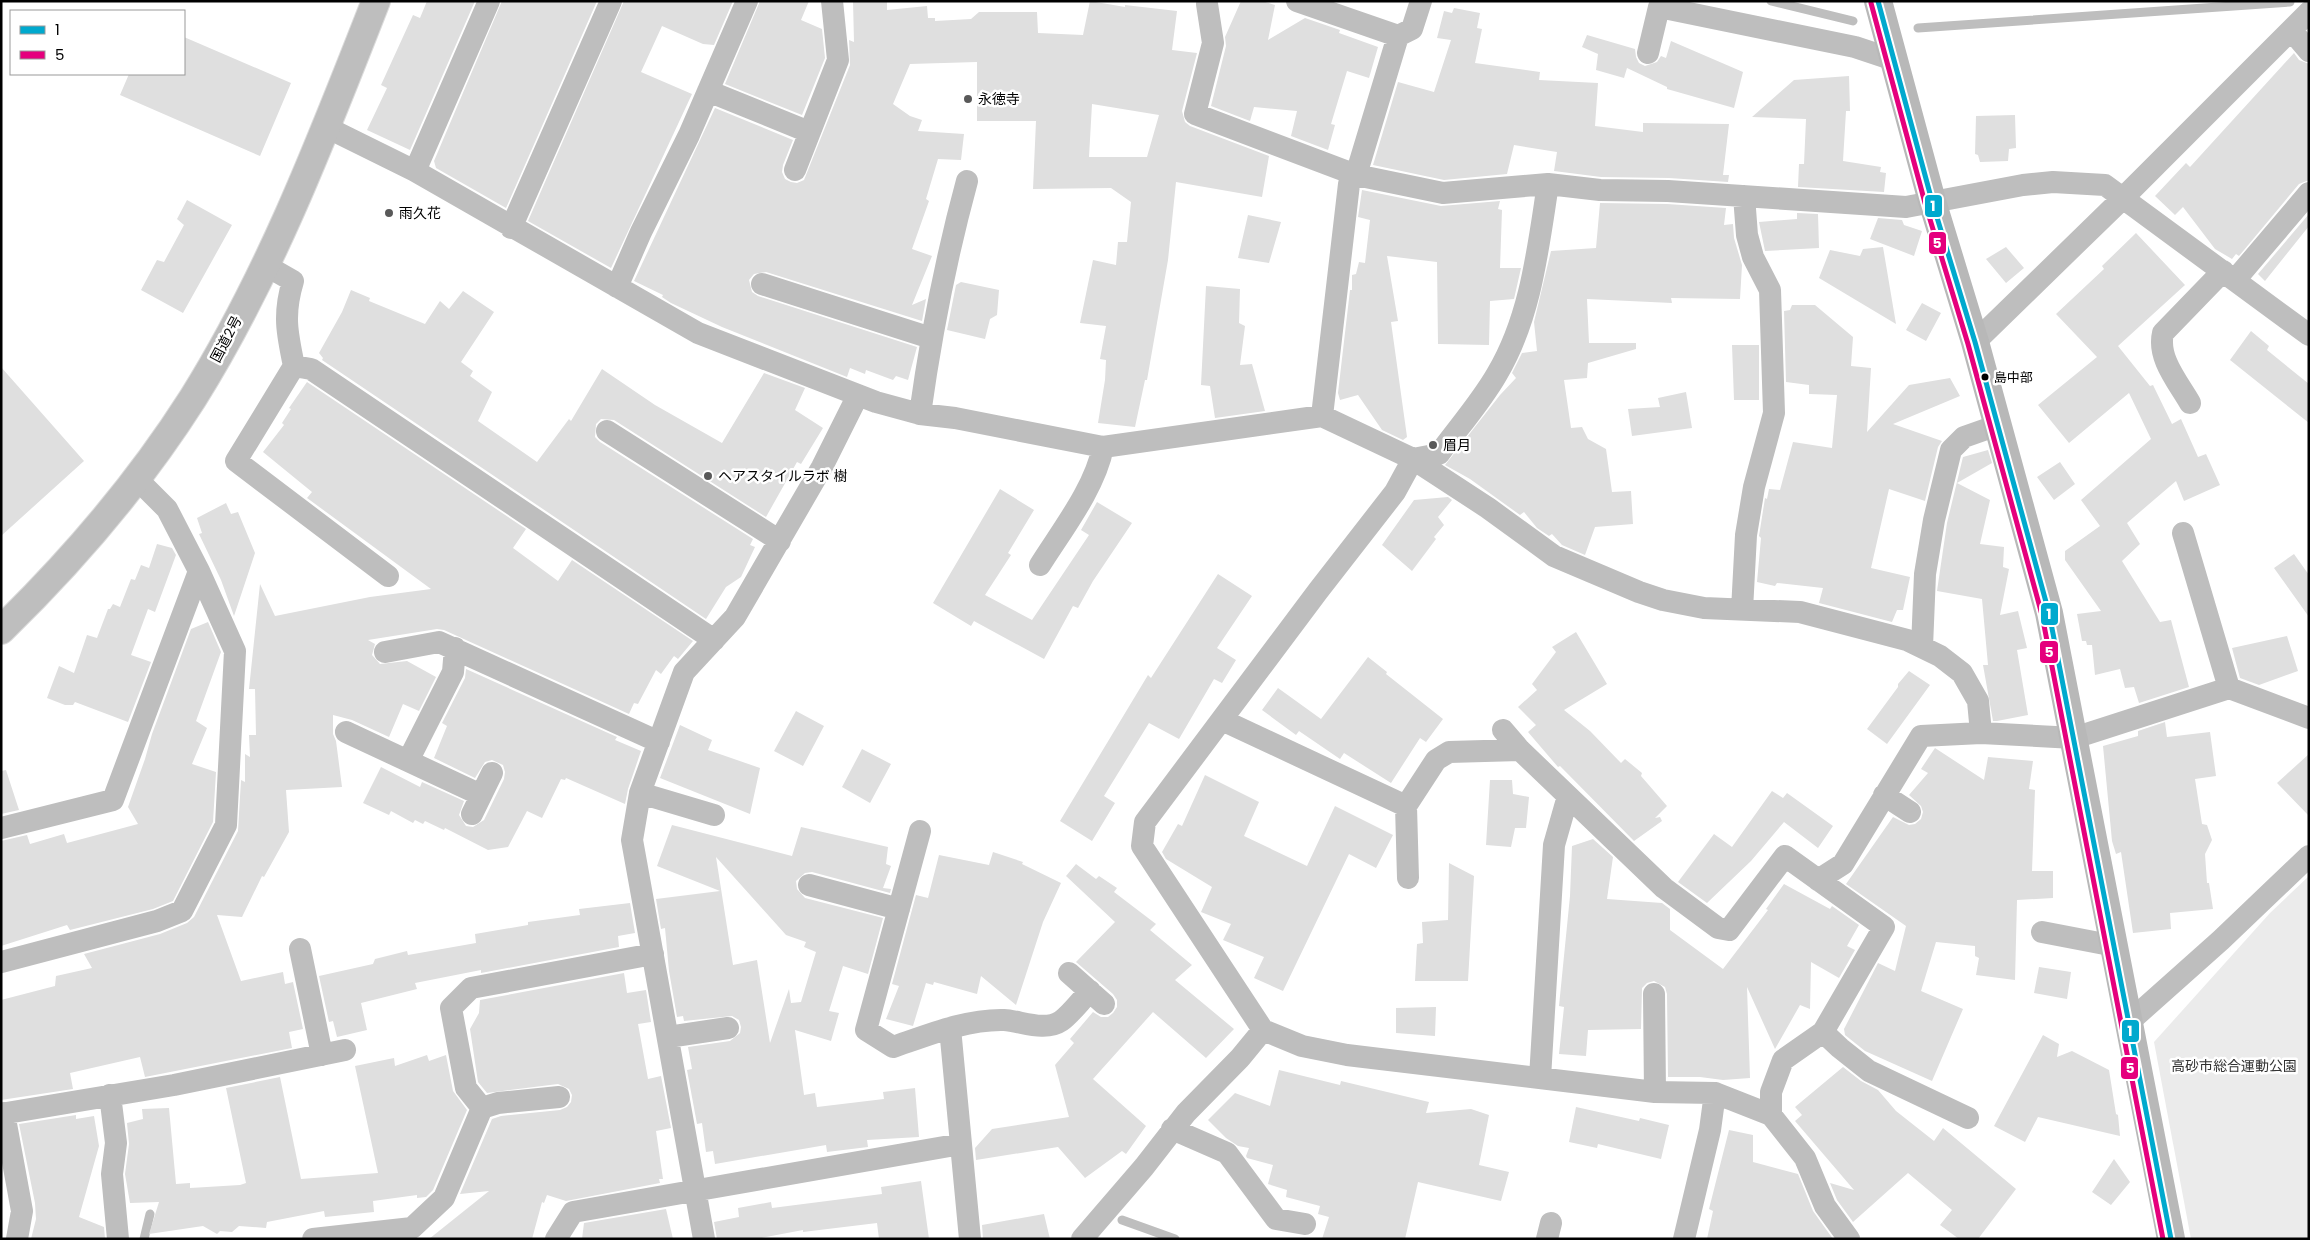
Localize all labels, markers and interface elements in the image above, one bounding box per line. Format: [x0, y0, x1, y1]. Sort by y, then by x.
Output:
legend [10, 10, 185, 75]
text: 1 [55, 19, 60, 40]
text: 5 [55, 44, 64, 65]
place label: 永徳寺 [978, 89, 1020, 109]
marker: 永徳寺 [962, 93, 974, 105]
line badge: 1 [1924, 194, 1943, 218]
text: 1 [1930, 196, 1936, 216]
place label: 雨久花 [399, 203, 441, 223]
marker: 雨久花 [383, 207, 395, 219]
line badge: 5 [1928, 231, 1947, 255]
text: 5 [1932, 233, 1942, 253]
street label: 国道2号 [205, 312, 247, 366]
place label: 島中部 [1994, 368, 2033, 387]
marker: 島中部 [1980, 372, 1990, 382]
place label: 眉月 [1443, 435, 1471, 455]
marker: 眉月 [1427, 439, 1439, 451]
place label: ヘアスタイルラボ 樹 [718, 466, 848, 486]
marker: ヘアスタイルラボ 樹 [702, 470, 714, 482]
line badge: 1 [2040, 602, 2059, 626]
text: 1 [2046, 604, 2052, 624]
line badge: 5 [2039, 640, 2059, 664]
text: 5 [2044, 642, 2054, 662]
line badge: 1 [2121, 1019, 2140, 1043]
text: 1 [2127, 1021, 2133, 1041]
line badge: 5 [2120, 1056, 2139, 1080]
park label: 高砂市総合運動公園 [2171, 1056, 2297, 1076]
text: 5 [2125, 1058, 2135, 1078]

